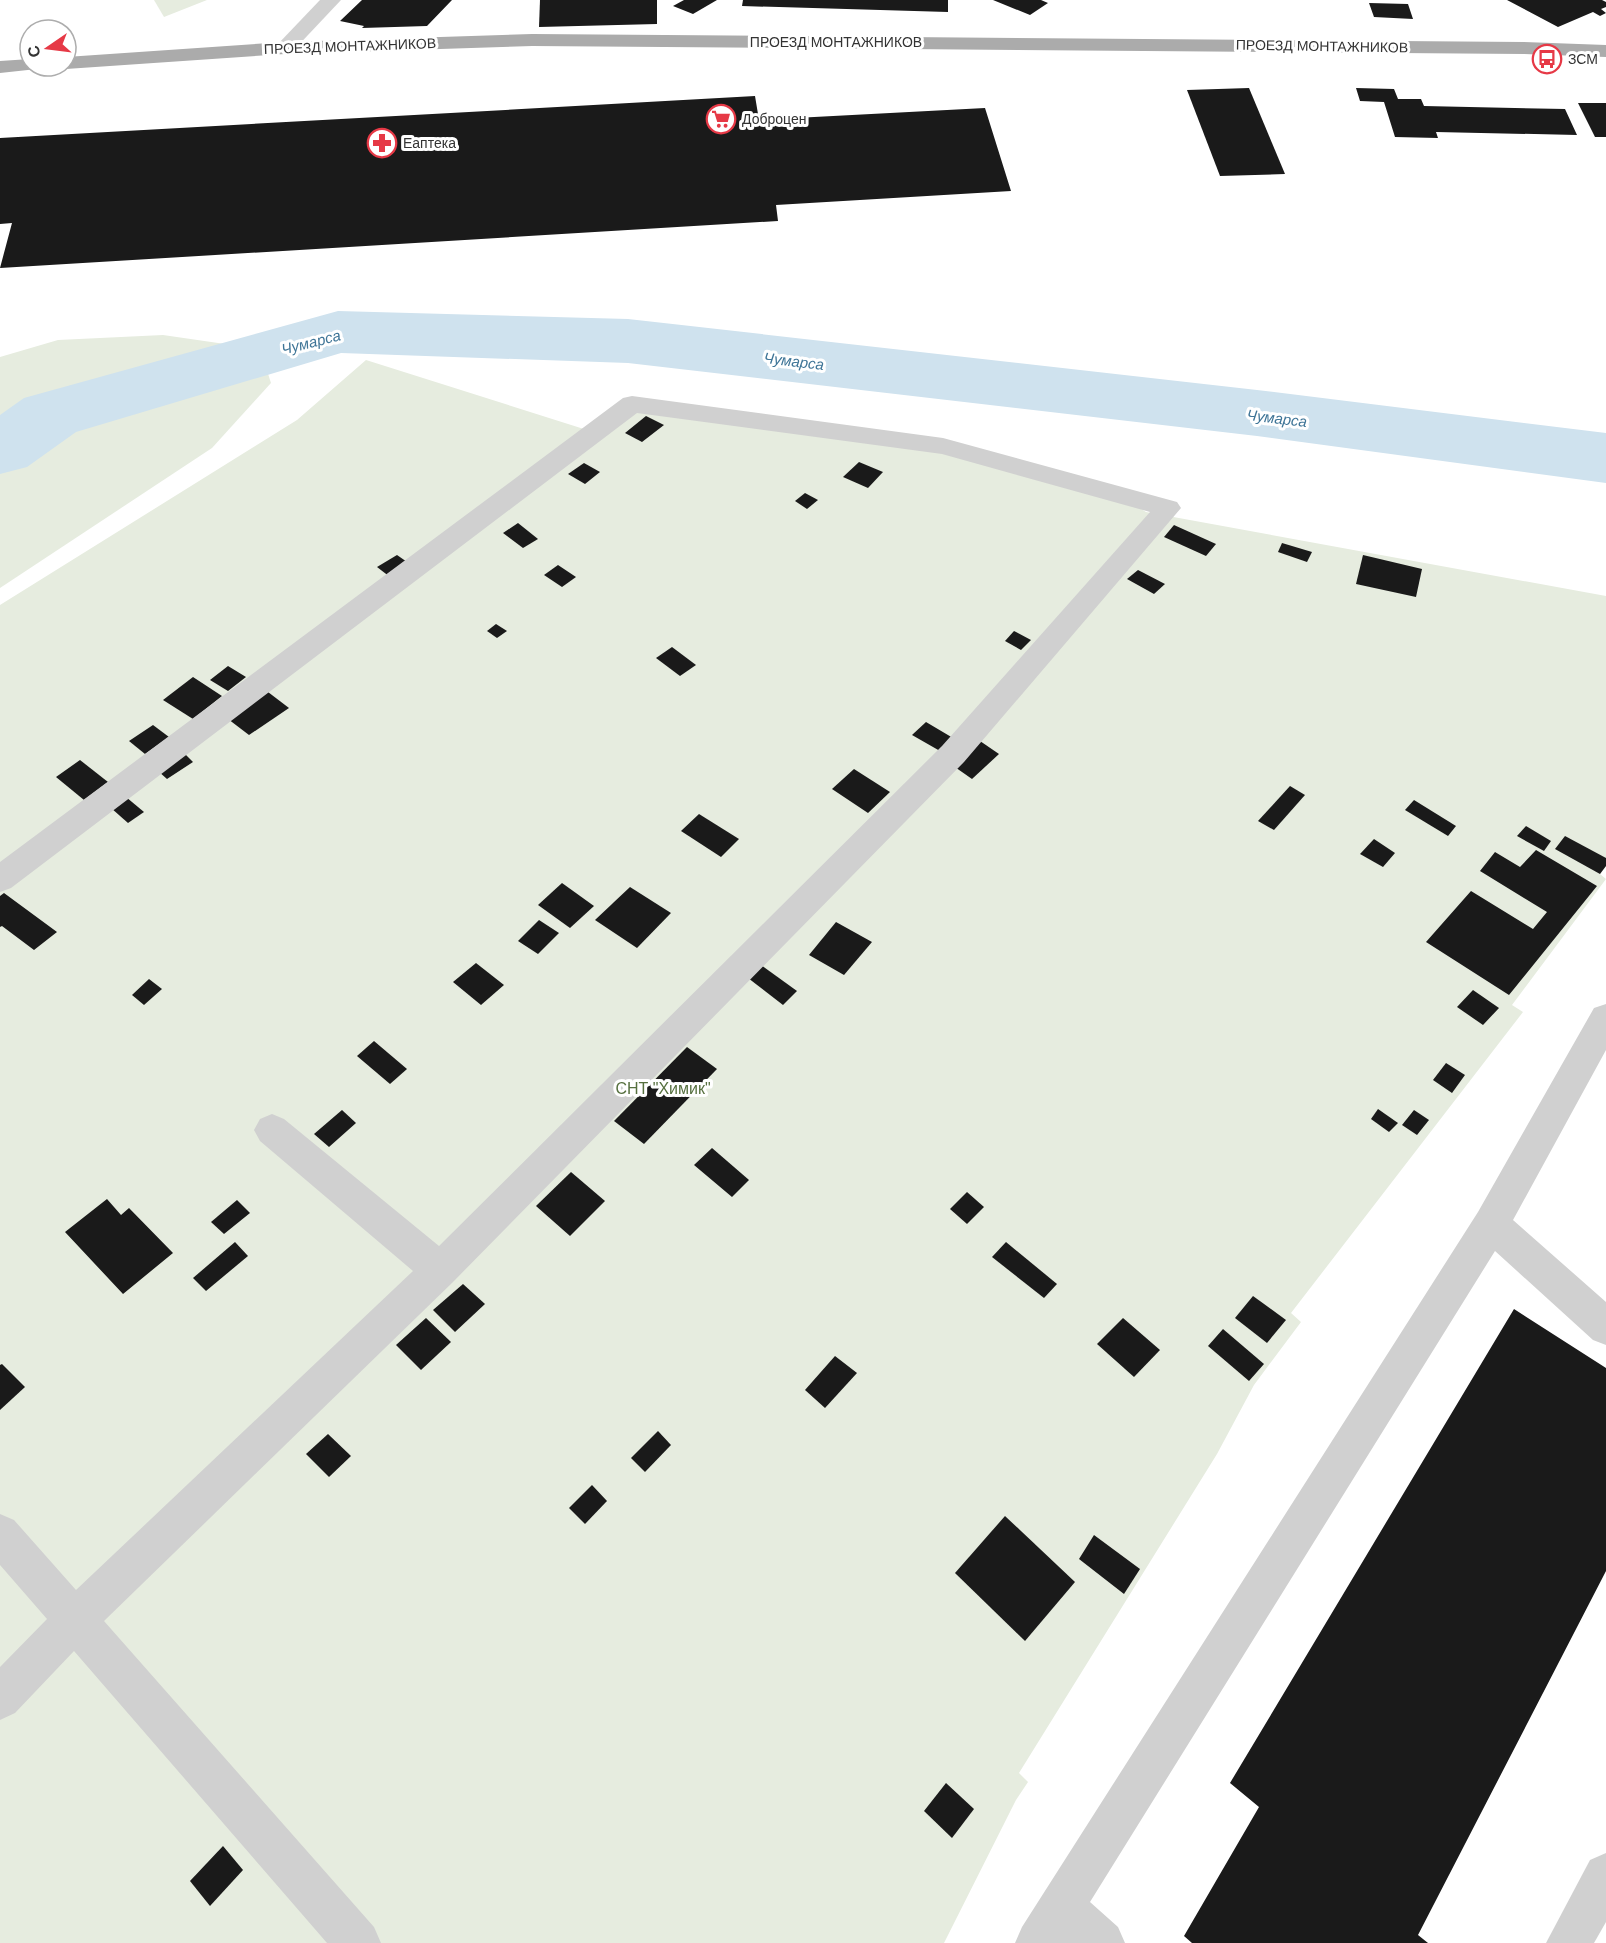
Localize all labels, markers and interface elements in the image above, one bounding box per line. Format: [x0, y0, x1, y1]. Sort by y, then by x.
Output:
north arrow [18, 18, 78, 78]
street label: ПРОЕЗД МОНТАЖНИКОВ [750, 34, 922, 50]
street label: ПРОЕЗД МОНТАЖНИКОВ [264, 35, 436, 57]
street label: ПРОЕЗД МОНТАЖНИКОВ [1236, 36, 1408, 56]
text: С [24, 43, 44, 59]
bus stop icon: ЗСМ [1531, 43, 1563, 75]
place label: ЗСМ [1568, 51, 1598, 67]
supermarket icon: Доброцен [705, 103, 737, 135]
place label: Доброцен [742, 111, 806, 127]
pharmacy icon: Еаптека [366, 127, 398, 159]
place label: Еаптека [403, 135, 456, 151]
water label: Чумарса [280, 326, 342, 358]
water label: Чумарса [763, 349, 825, 373]
water label: Чумарса [1246, 406, 1308, 430]
park label: СНТ "Химик" [615, 1080, 711, 1097]

